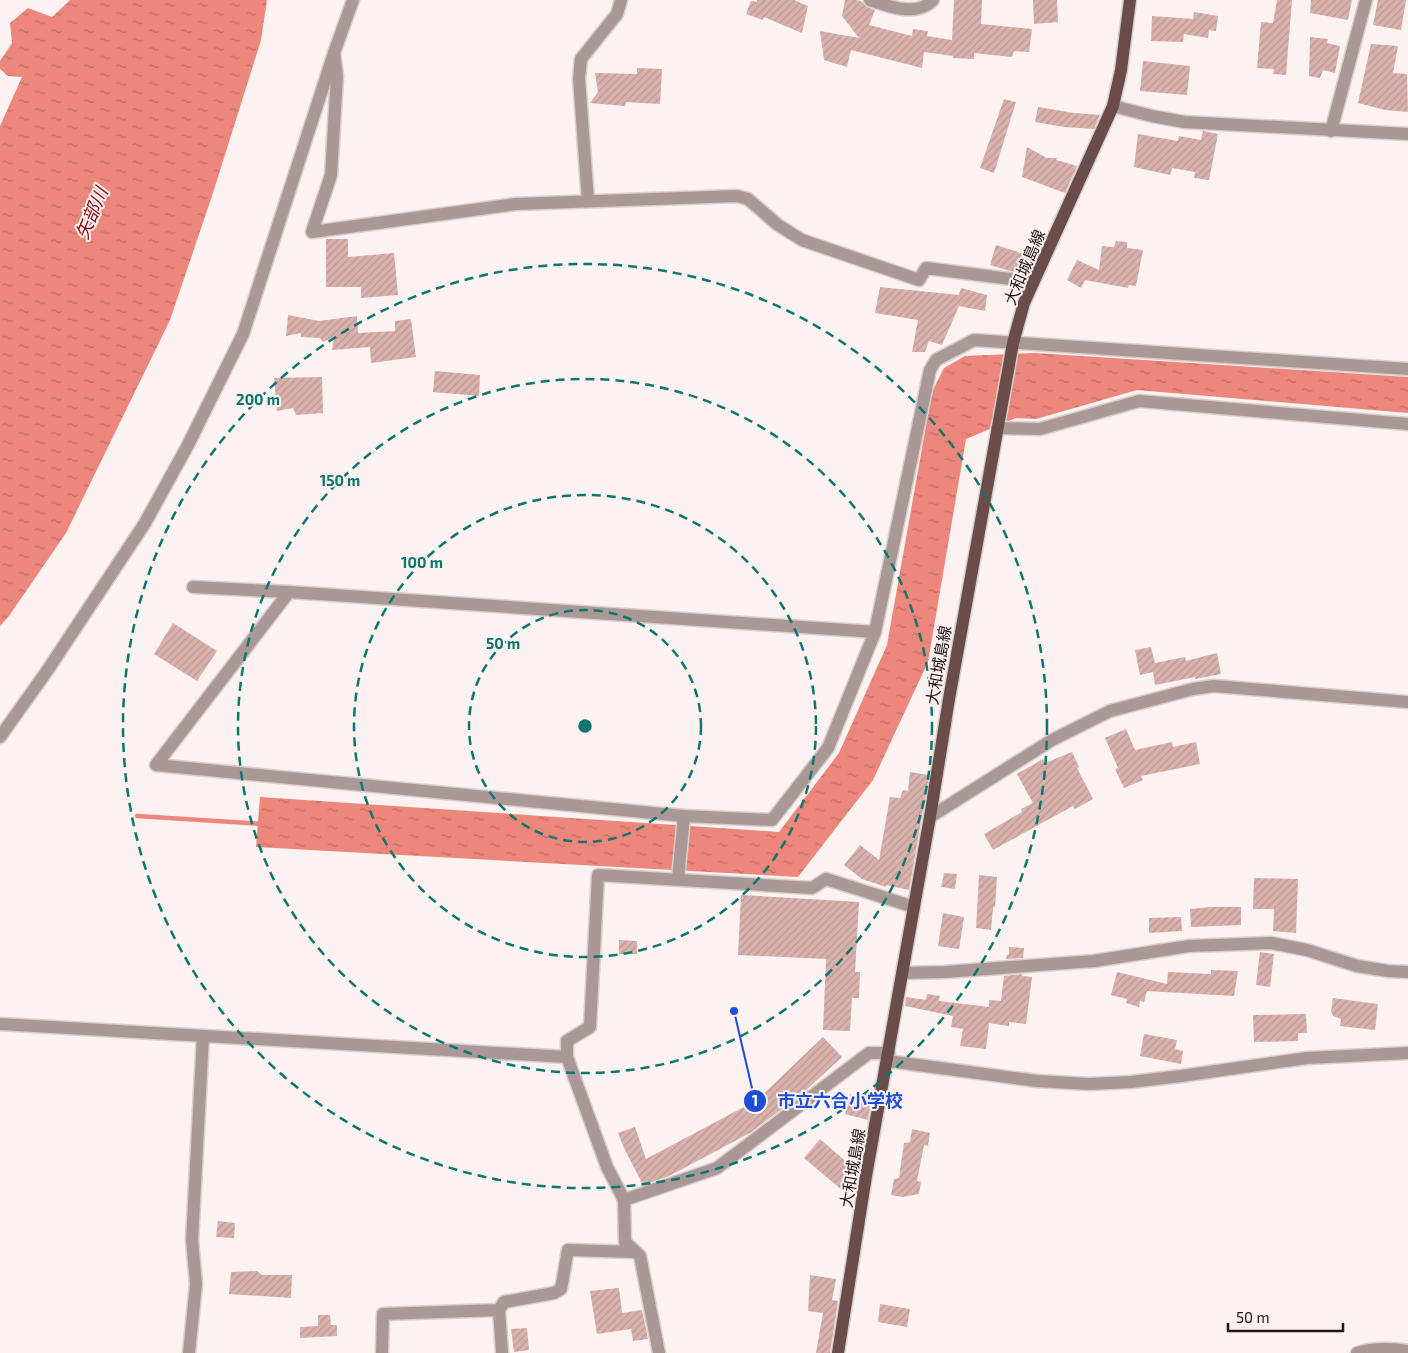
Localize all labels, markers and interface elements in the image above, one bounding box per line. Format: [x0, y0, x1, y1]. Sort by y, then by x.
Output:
water label: 矢部川 [70, 182, 112, 242]
street label: 大和城島線 [1000, 226, 1048, 308]
text: 200 m [236, 390, 280, 408]
text: 150 m [320, 471, 360, 489]
text: 100 m [401, 553, 443, 571]
street label: 大和城島線 [922, 624, 954, 706]
text: 50 m [486, 634, 520, 652]
centre of rings [576, 717, 594, 735]
callout: 市立六合小学校 [742, 1085, 913, 1118]
text: 市立六合小学校 [777, 1089, 903, 1111]
text: 1 [752, 1091, 758, 1109]
street label: 大和城島線 [836, 1127, 868, 1209]
scale bar [1228, 1300, 1343, 1332]
text: 50 m [1236, 1308, 1270, 1326]

